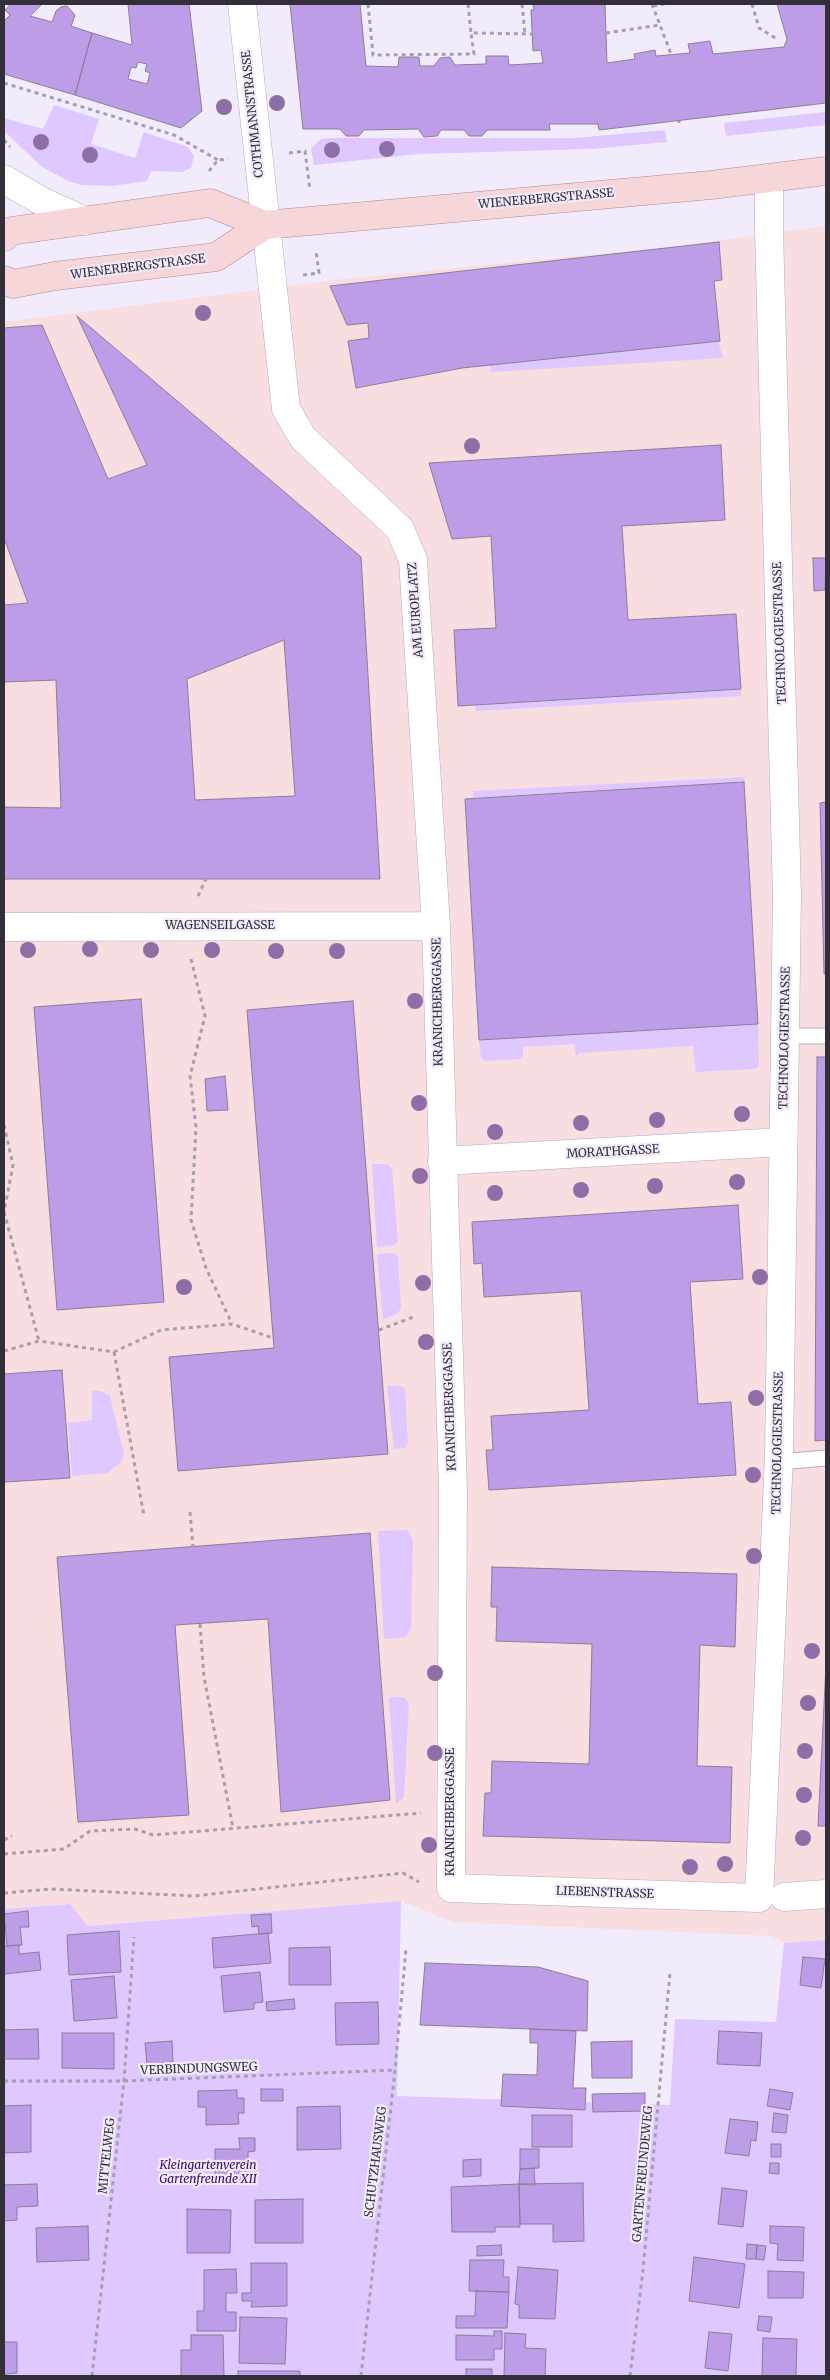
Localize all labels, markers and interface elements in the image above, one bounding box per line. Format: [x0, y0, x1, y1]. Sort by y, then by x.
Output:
street label: COTHMANNSTRASSE [239, 50, 267, 178]
street label: WIENERBERGSTRASSE [478, 186, 614, 212]
street label: WIENERBERGSTRASSE [70, 252, 206, 282]
street label: TECHNOLOGIESTRASSE [770, 561, 790, 705]
street label: AM EUROPLATZ [405, 562, 427, 658]
street label: WAGENSEILGASSE [165, 919, 275, 933]
street label: KRANICHBERGGASSE [430, 938, 446, 1066]
street label: TECHNOLOGIESTRASSE [777, 967, 793, 1109]
street label: MORATHGASSE [566, 1142, 660, 1162]
street label: KRANICHBERGGASSE [441, 1343, 459, 1471]
street label: TECHNOLOGIESTRASSE [770, 1372, 786, 1514]
street label: KRANICHBERGGASSE [444, 1748, 458, 1876]
street label: LIEBENSTRASSE [556, 1884, 654, 1902]
street label: VERBINDUNGSWEG [140, 2060, 258, 2078]
street label: GARTENFREUNDEWEG [630, 2105, 656, 2243]
street label: SCHUTZHAUSWEG [362, 2106, 390, 2218]
street label: MITTELWEG [96, 2117, 118, 2195]
park label: Kleingartenverein Gartenfreunde XII [159, 2159, 257, 2187]

